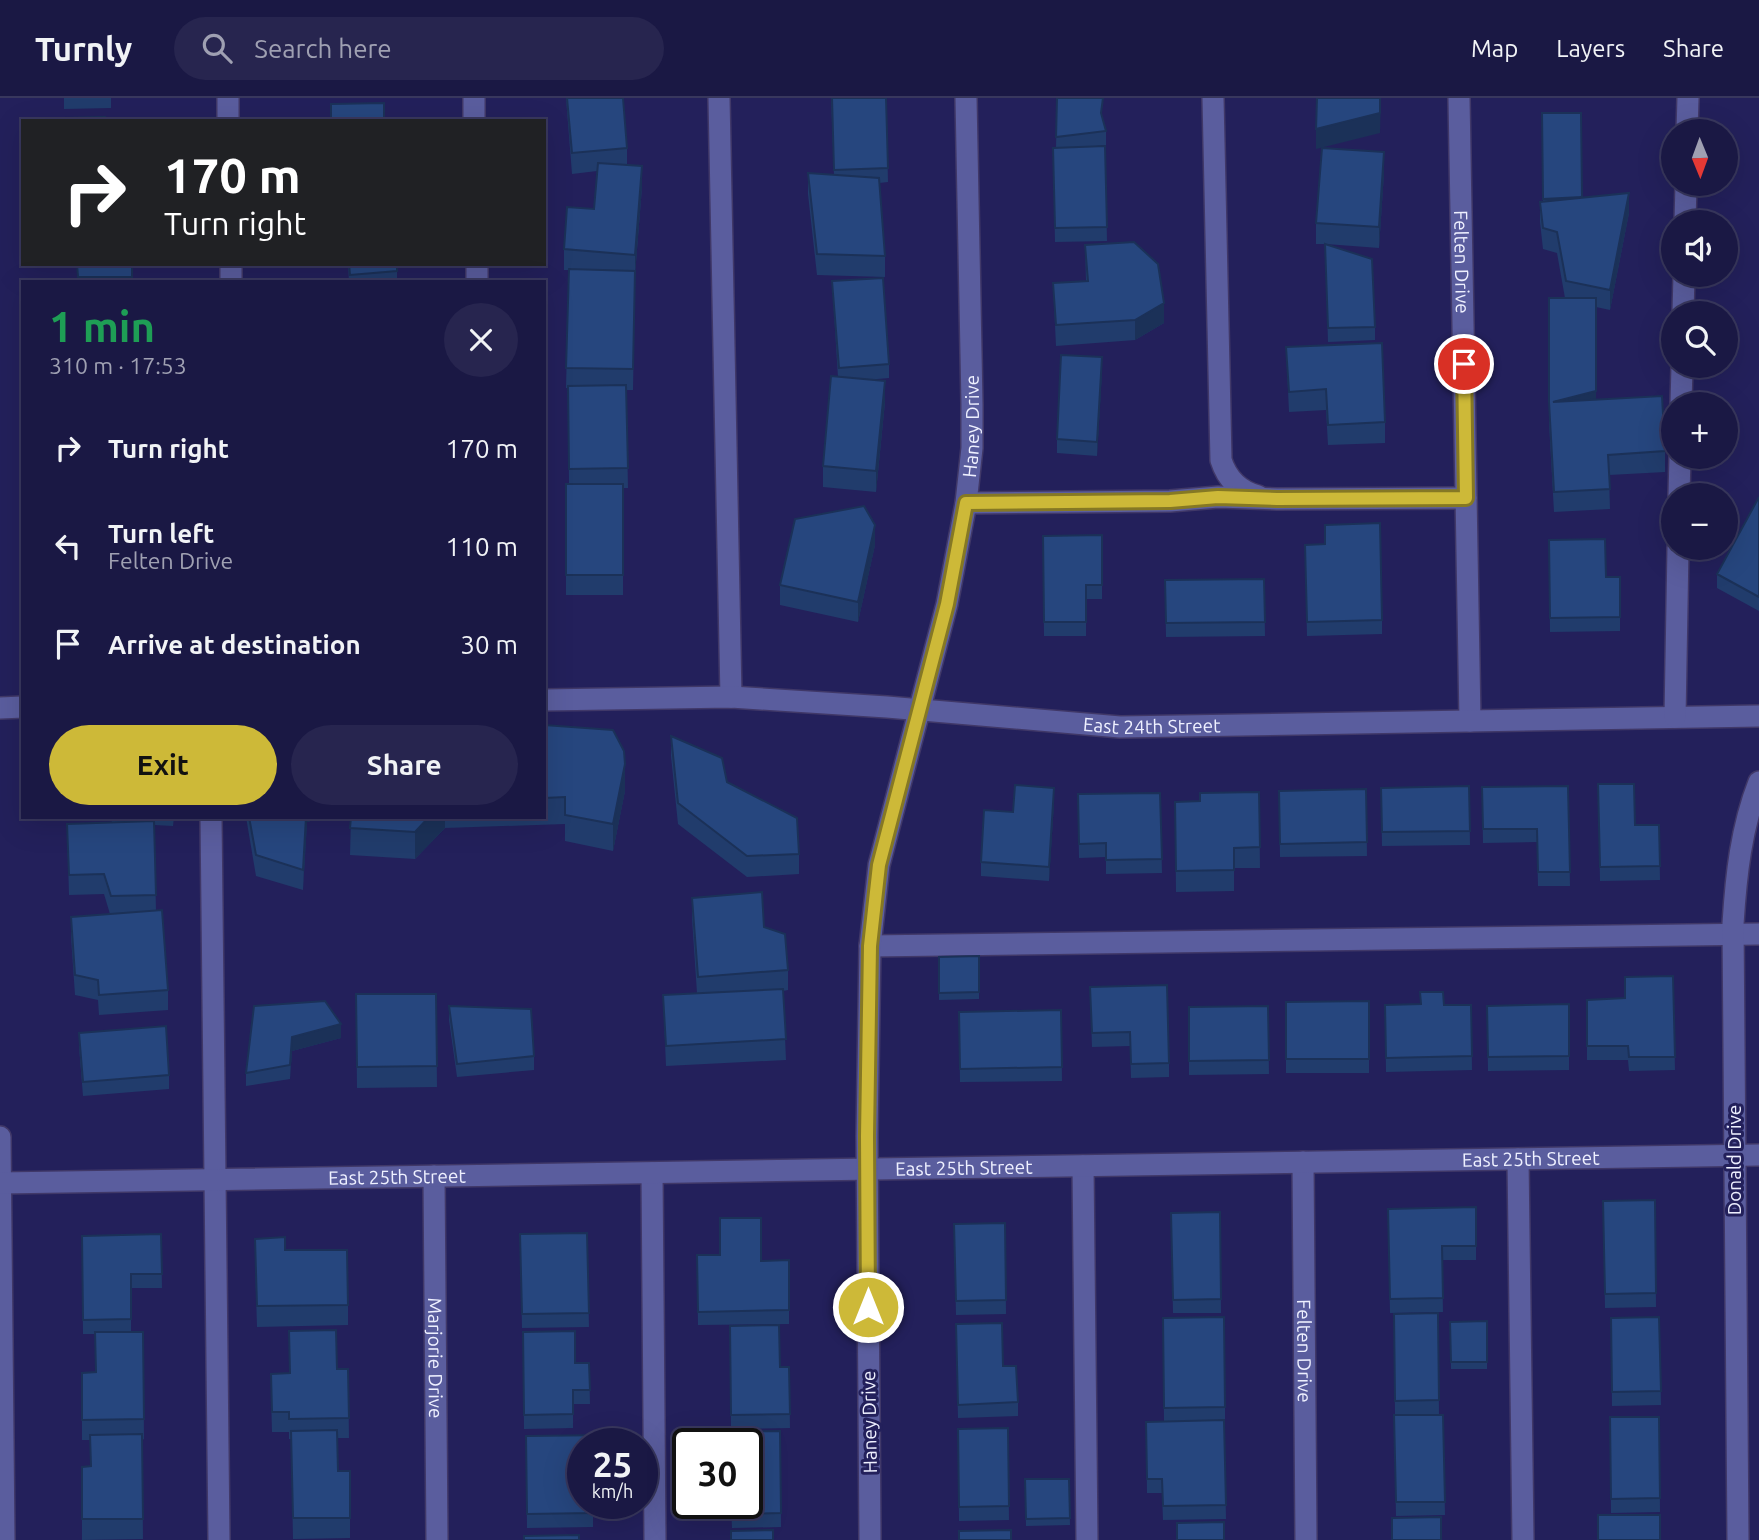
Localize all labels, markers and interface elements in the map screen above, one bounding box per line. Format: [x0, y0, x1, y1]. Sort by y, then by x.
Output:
search box [174, 17, 664, 80]
icon: search [198, 29, 236, 67]
text: Turnly [35, 30, 132, 67]
text: Search here [254, 34, 392, 63]
text: Map [1471, 35, 1518, 62]
text: Layers [1556, 35, 1625, 62]
text: Share [1663, 35, 1724, 62]
north arrow [1661, 119, 1738, 196]
map controls [1661, 119, 1738, 560]
icon: right [49, 147, 140, 238]
text: 170 m [164, 147, 301, 202]
text: Turn right [164, 205, 306, 241]
street label: Felten Drive [1450, 210, 1474, 314]
button: sound [1661, 210, 1738, 287]
button: search [1661, 301, 1738, 378]
text: 1 min [49, 303, 155, 350]
button: close [444, 303, 518, 377]
pin [1434, 334, 1494, 394]
icon: arrive [1445, 345, 1483, 383]
text: 310 m · 17:53 [49, 353, 187, 378]
street label: Haney Drive [958, 375, 983, 479]
button: + [1661, 392, 1738, 469]
icon: right [49, 429, 87, 467]
text: Turn right [108, 434, 229, 463]
text: 170 m [446, 434, 518, 463]
button: − [1661, 483, 1738, 560]
text: Turn left [108, 519, 214, 548]
icon: left [49, 527, 87, 565]
text: 110 m [446, 532, 518, 561]
text: Felten Drive [108, 548, 233, 573]
icon: arrive [49, 625, 87, 663]
text: Arrive at destination [108, 630, 361, 659]
text: 30 m [460, 630, 518, 659]
street label: East 24th Street [1082, 713, 1221, 738]
button: Exit [49, 725, 277, 805]
button: Share [291, 725, 518, 805]
street label: Donald Drive [1723, 1105, 1745, 1215]
street label: East 25th Street [1462, 1147, 1600, 1171]
street label: East 25th Street [895, 1156, 1033, 1180]
street label: East 25th Street [328, 1165, 467, 1189]
position arrow [831, 1270, 905, 1344]
street label: Marjorie Drive [424, 1297, 447, 1419]
street label: Felten Drive [1293, 1299, 1316, 1403]
street label: Haney Drive [857, 1370, 881, 1474]
speed limit sign: 30 [672, 1428, 763, 1519]
text: 25 [593, 1444, 632, 1484]
text: km/h [592, 1481, 633, 1501]

